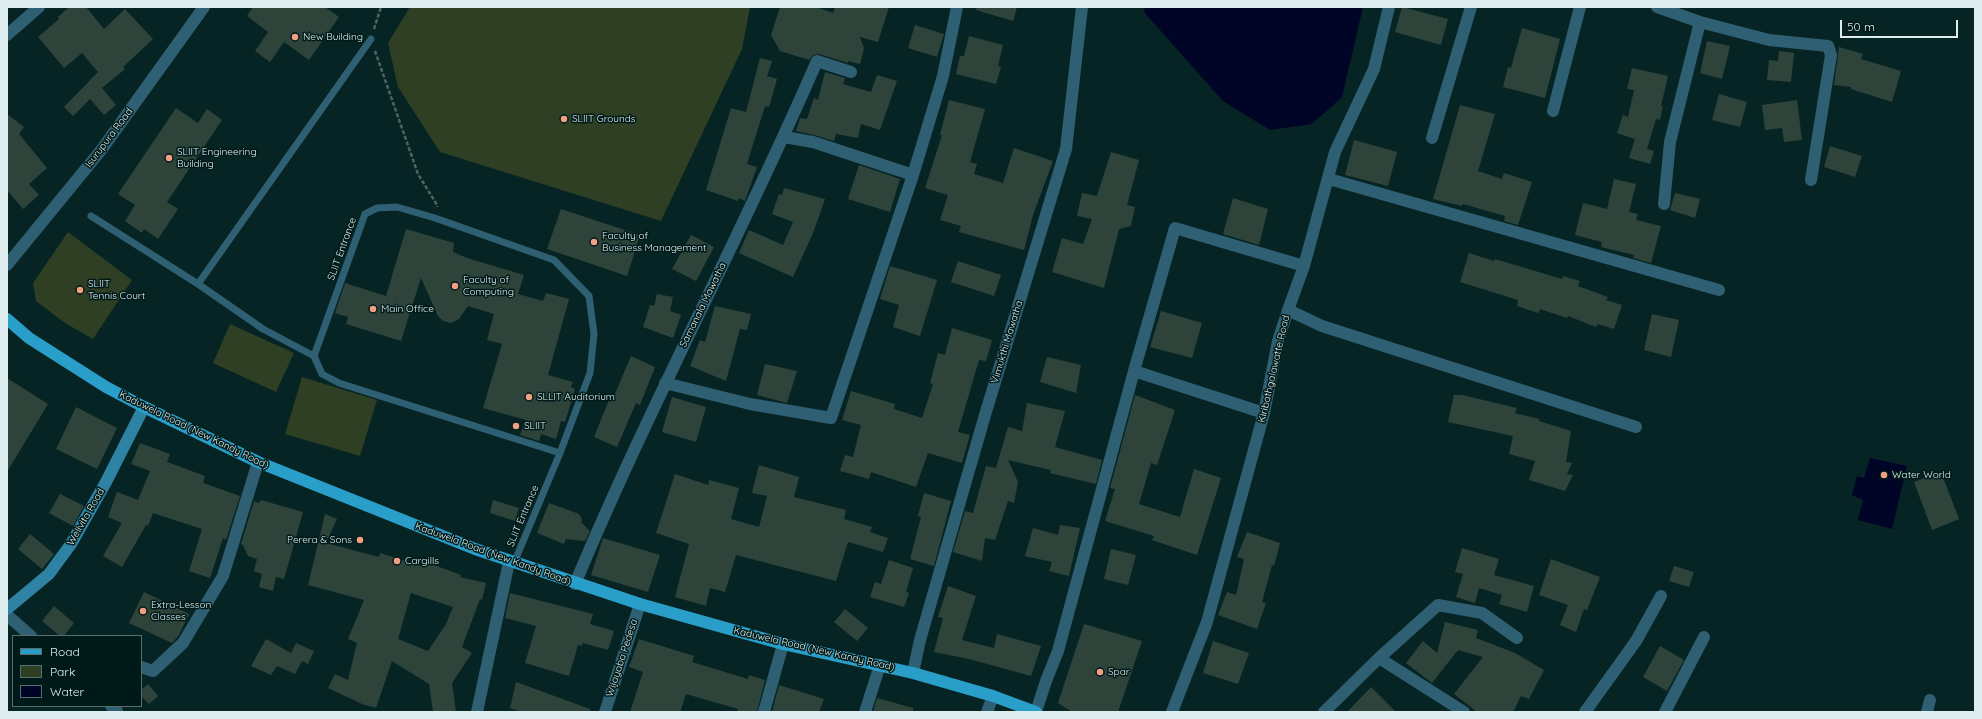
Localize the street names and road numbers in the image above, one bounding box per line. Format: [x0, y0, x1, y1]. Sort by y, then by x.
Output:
street label: Isurupura Road [83, 106, 135, 170]
street label: SLIIT Entrance [325, 216, 359, 282]
street label: Samanala Mawatha [677, 261, 729, 349]
street label: Vimukthi Mawatha [989, 299, 1025, 385]
street label: Kiribathgalawatte Road [1256, 314, 1292, 424]
street label: Kaduwela Road (New Kandy Road) [117, 388, 271, 472]
street label: SLIIT Entrance [505, 483, 541, 549]
street label: Welivita Road [65, 486, 107, 548]
street label: Kaduwela Road (New Kandy Road) [413, 520, 573, 588]
street label: Wijayaba Pedesa [604, 618, 640, 698]
street label: Kaduwela Road (New Kandy Road) [732, 625, 896, 673]

